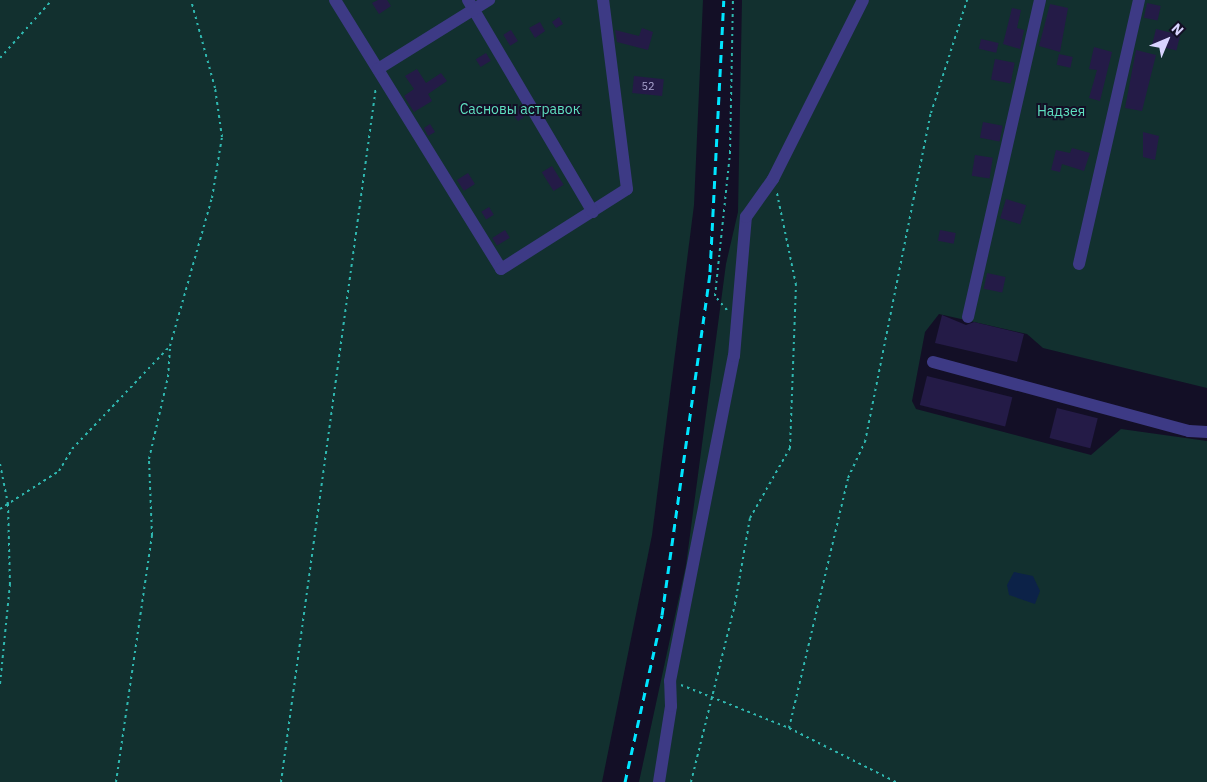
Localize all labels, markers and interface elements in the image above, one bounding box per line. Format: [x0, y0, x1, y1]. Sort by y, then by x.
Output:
north arrow [1142, 15, 1192, 65]
text: N [1168, 19, 1188, 39]
house number: 52 [641, 79, 655, 93]
park label: Сасновы астравок [460, 101, 580, 117]
park label: Надзея [1037, 103, 1085, 119]

